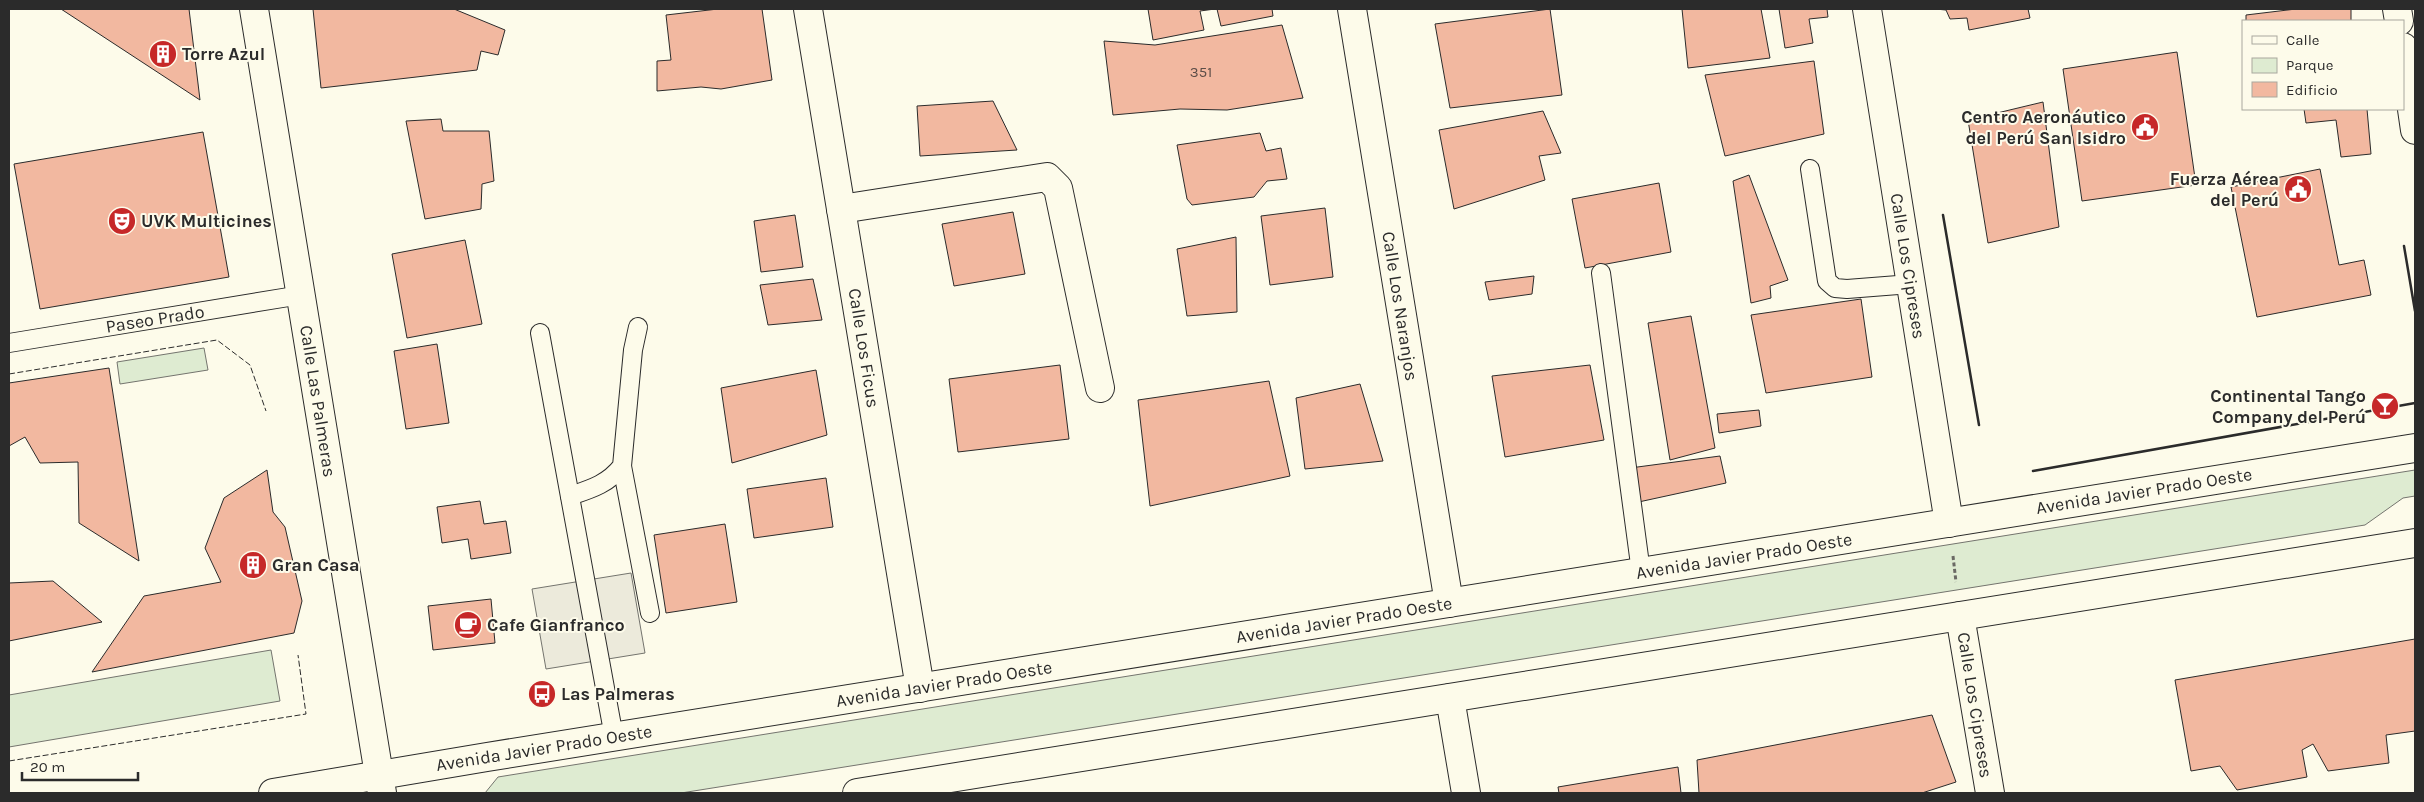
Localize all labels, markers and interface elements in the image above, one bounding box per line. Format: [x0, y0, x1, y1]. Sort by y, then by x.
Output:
legend [2242, 20, 2404, 110]
text: Calle [2286, 31, 2320, 49]
building icon: Torre Azul [148, 39, 178, 69]
place label: Torre Azul [182, 43, 265, 65]
text: Parque [2286, 56, 2334, 74]
house number: 351 [1190, 63, 1212, 81]
text: Edificio [2286, 81, 2338, 99]
place label: Centro Aeronáutico del Perú San Isidro [1961, 106, 2126, 149]
public building icon: Centro Aeronáutico del Perú San Isidro [2130, 112, 2160, 142]
place label: Fuerza Aérea del Perú [2170, 168, 2279, 211]
public building icon: Fuerza Aérea del Perú [2283, 174, 2313, 204]
street label: Calle Los Cipreses [1886, 192, 1930, 340]
theatre icon: UVK Multicines [107, 206, 137, 236]
place label: UVK Multicines [141, 210, 272, 232]
street label: Calle Los Naranjos [1377, 230, 1423, 382]
street label: Calle Los Ficus [844, 287, 884, 409]
street label: Paseo Prado [104, 300, 206, 338]
street label: Calle Las Palmeras [295, 323, 341, 479]
place label: Continental Tango Company del Perú [2210, 385, 2366, 428]
bar icon: Continental Tango Company del Perú [2370, 391, 2400, 421]
street label: Avenida Javier Prado Oeste [2034, 463, 2254, 519]
street label: Avenida Javier Prado Oeste [1634, 528, 1854, 584]
building icon: Gran Casa [238, 550, 268, 580]
place label: Gran Casa [272, 554, 360, 576]
street label: Avenida Javier Prado Oeste [1234, 592, 1454, 648]
cafe icon: Cafe Gianfranco [453, 610, 483, 640]
place label: Cafe Gianfranco [487, 614, 625, 636]
street label: Calle Los Cipreses [1953, 631, 1997, 779]
street label: Avenida Javier Prado Oeste [834, 656, 1054, 712]
bus stop icon: Las Palmeras [527, 679, 557, 709]
place label: Las Palmeras [561, 683, 675, 705]
street label: Avenida Javier Prado Oeste [434, 720, 654, 776]
scale bar [22, 750, 139, 782]
text: 20 m [30, 758, 65, 776]

